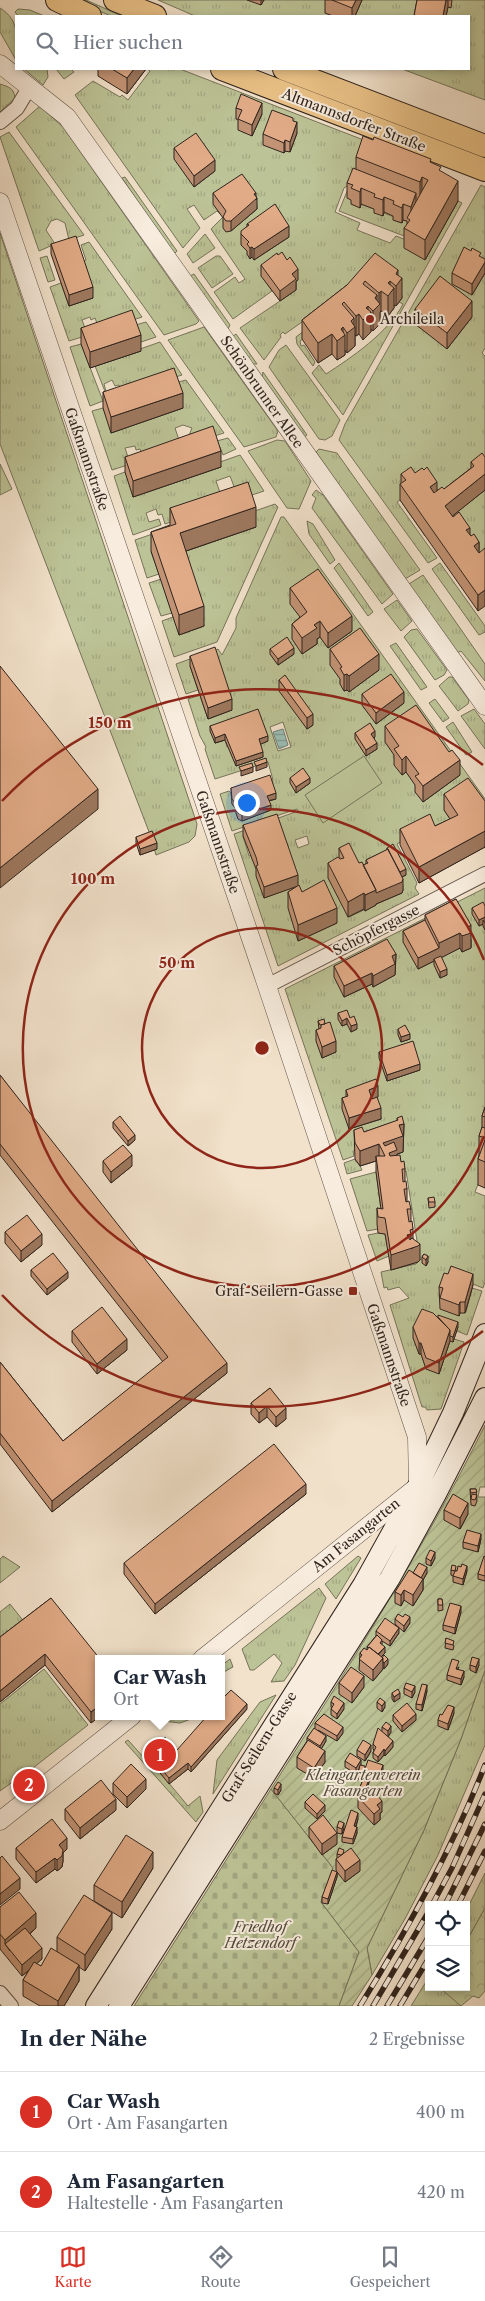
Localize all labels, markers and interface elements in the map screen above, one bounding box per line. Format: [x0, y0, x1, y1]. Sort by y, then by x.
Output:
search box [15, 15, 470, 70]
icon: search [33, 29, 61, 57]
text: Hier suchen [73, 31, 183, 54]
street label: Altmannsdorfer Straße [279, 84, 429, 156]
place label: Archileila [379, 310, 445, 328]
marker: Archileila [364, 313, 376, 325]
street label: Schönbrunner Allee [216, 332, 308, 452]
street label: Gaßmannstraße [61, 405, 113, 513]
text: 150 m [88, 713, 132, 732]
street label: Gaßmannstraße [192, 788, 244, 896]
your location [234, 790, 260, 816]
text: 100 m [71, 869, 115, 888]
street label: Schöpfergasse [330, 900, 423, 960]
text: 50 m [159, 953, 195, 972]
centre of rings [253, 1039, 271, 1057]
place label: Graf-Seilern-Gasse [215, 1282, 343, 1300]
marker: Graf-Seilern-Gasse [347, 1285, 359, 1297]
street label: Gaßmannstraße [363, 1301, 415, 1409]
street label: Am Fasangarten [308, 1494, 404, 1576]
popup [95, 1655, 225, 1720]
text: Car Wash [113, 1666, 207, 1689]
street label: Graf-Seilern-Gasse [217, 1688, 301, 1806]
text: Ort [113, 1689, 139, 1709]
pin: 1 [144, 1736, 176, 1774]
pin: 2 [13, 1766, 45, 1804]
park label: Kleingartenverein Fasangarten [304, 1766, 421, 1800]
map controls [425, 1901, 470, 1991]
button: locate [425, 1901, 470, 1946]
park label: Friedhof Hetzendorf [223, 1918, 301, 1952]
button: layers [425, 1946, 470, 1991]
text: In der Nähe [20, 2026, 147, 2051]
text: 2 Ergebnisse [369, 2029, 465, 2049]
text: Car Wash [67, 2090, 160, 2113]
text: 1 [32, 2102, 40, 2122]
text: 400 m [416, 2102, 465, 2122]
text: Ort · Am Fasangarten [67, 2113, 228, 2133]
text: Am Fasangarten [67, 2170, 225, 2193]
text: 2 [31, 2182, 41, 2202]
text: 420 m [417, 2182, 465, 2202]
text: Haltestelle · Am Fasangarten [67, 2193, 284, 2213]
tab: Karte [55, 2243, 91, 2291]
tab: Route [201, 2243, 241, 2291]
tab: Gespeichert [350, 2243, 430, 2291]

